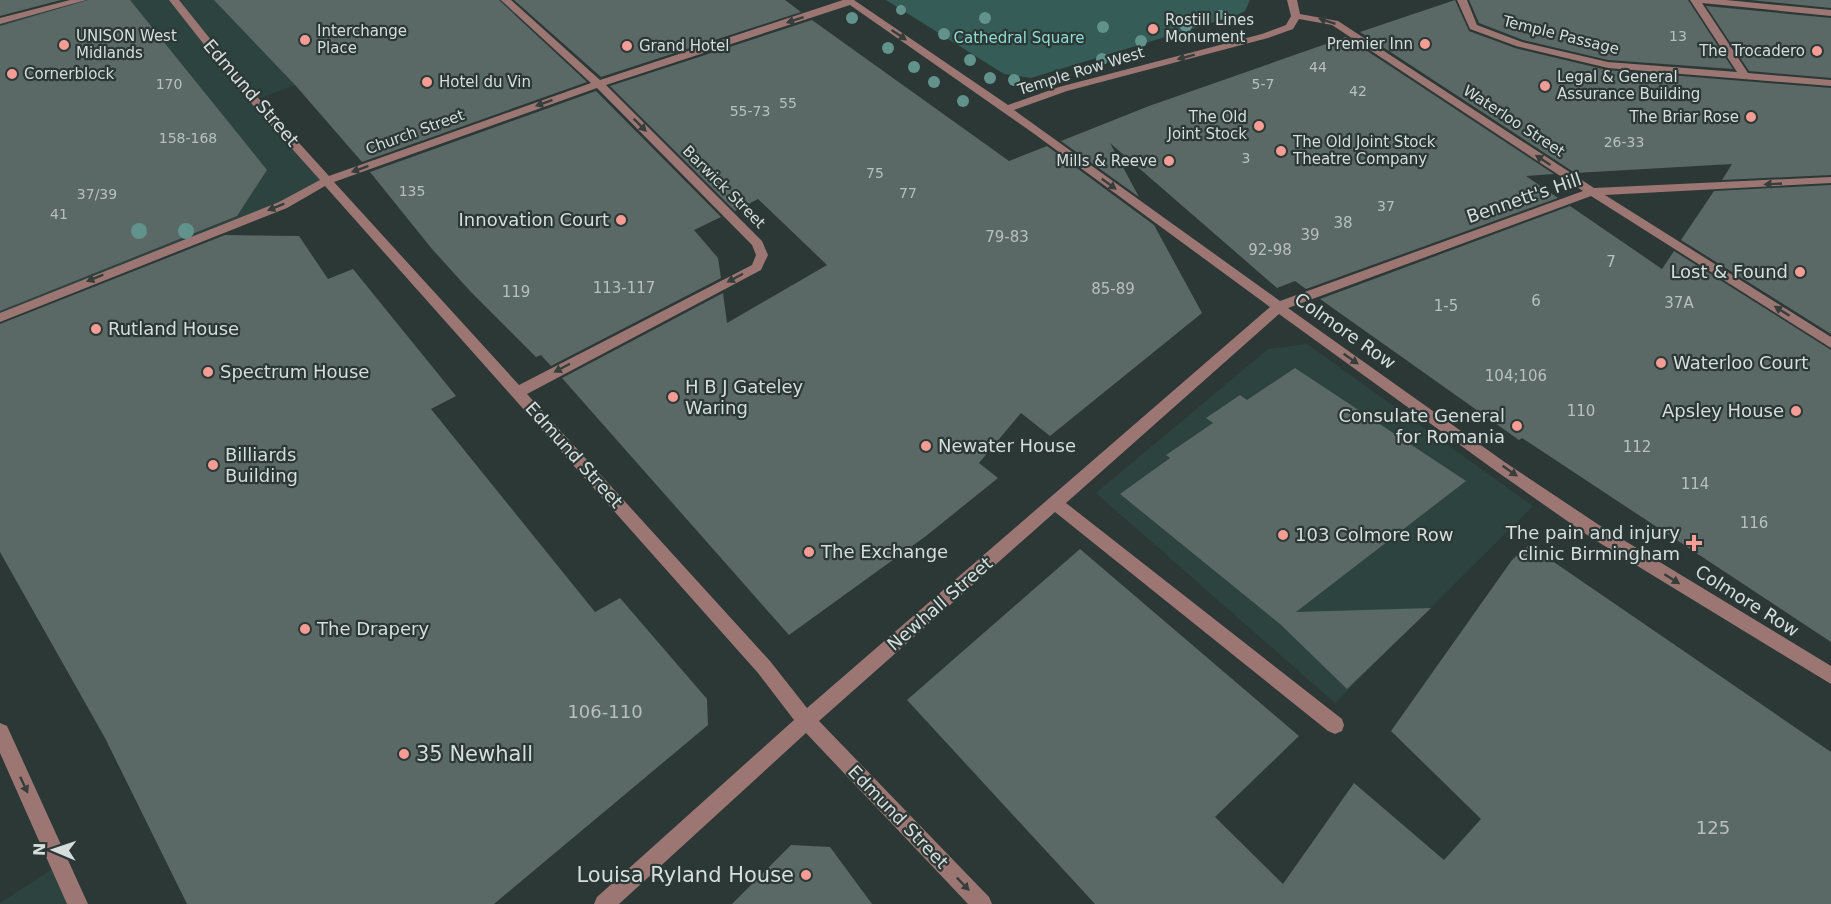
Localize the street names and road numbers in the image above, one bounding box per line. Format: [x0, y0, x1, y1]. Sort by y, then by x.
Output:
street label: Temple Passage [1500, 12, 1621, 58]
street label: Edmund Street [199, 35, 304, 151]
street label: Temple Row West [1015, 43, 1146, 99]
street label: Waterloo Street [1460, 82, 1568, 161]
street label: Church Street [363, 106, 467, 158]
street label: Barwick Street [679, 142, 769, 232]
street label: Bennett's Hill [1464, 168, 1584, 227]
street label: Colmore Row [1291, 288, 1400, 373]
street label: Edmund Street [521, 397, 627, 512]
street label: Newhall Street [883, 552, 996, 655]
street label: Colmore Row [1692, 560, 1803, 641]
street label: Edmund Street [844, 761, 953, 873]

